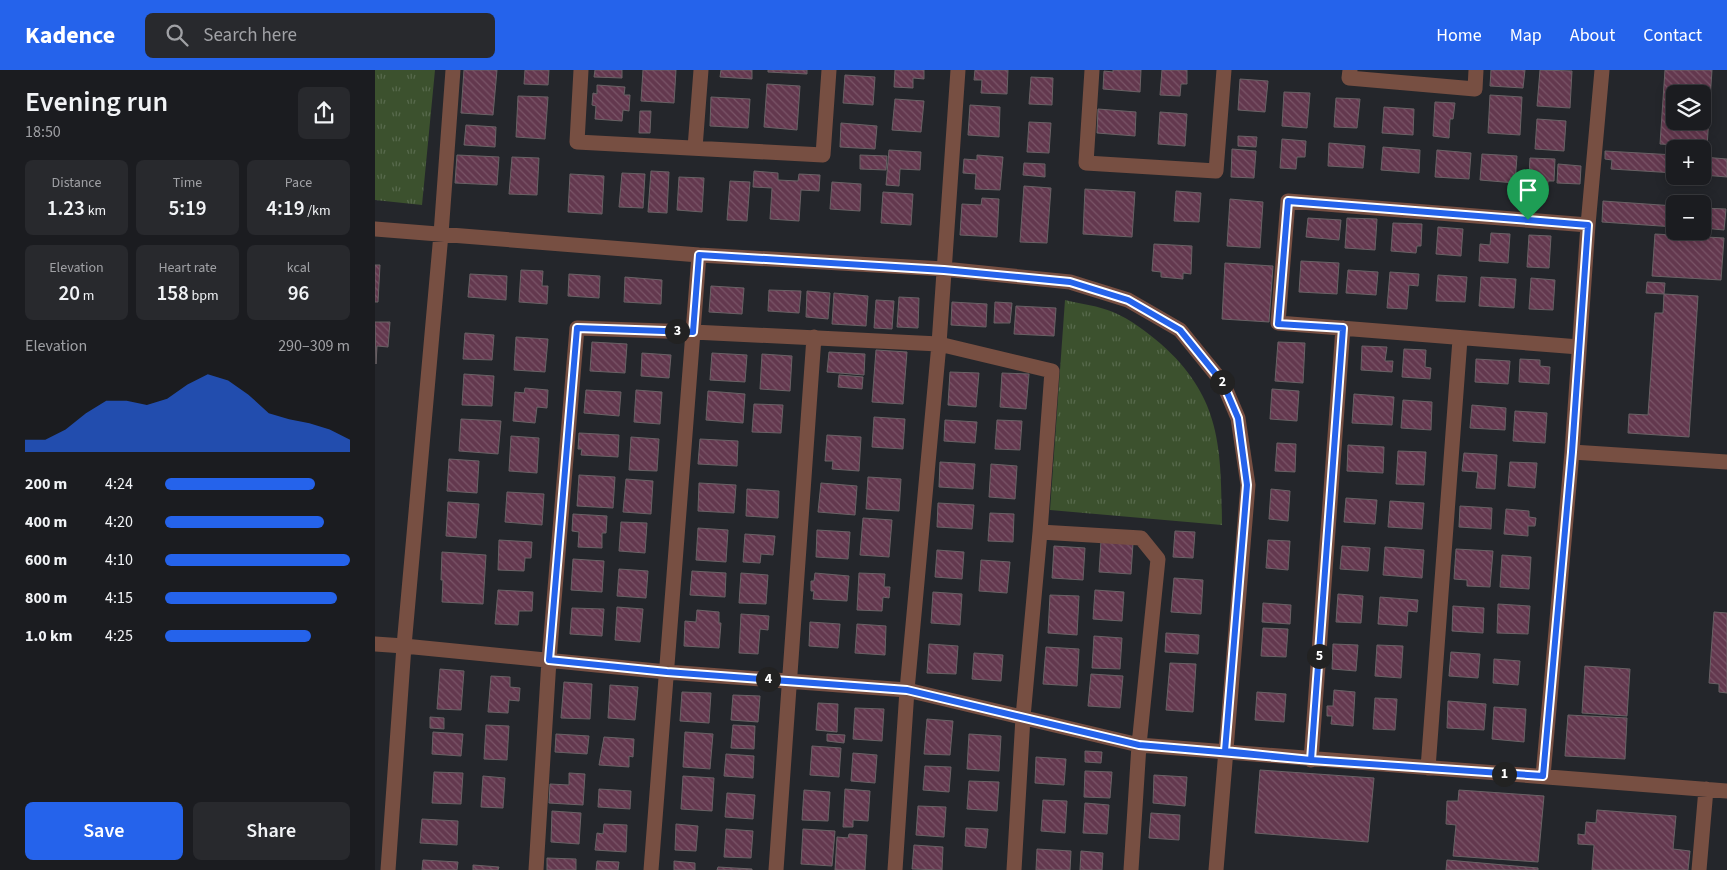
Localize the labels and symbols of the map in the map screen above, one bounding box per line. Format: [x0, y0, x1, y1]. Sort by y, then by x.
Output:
pin [1507, 169, 1549, 220]
pin: 3 [665, 318, 689, 344]
pin: 2 [1209, 370, 1235, 394]
pin: 5 [1307, 644, 1331, 668]
pin: 4 [755, 666, 781, 692]
pin: 1 [1491, 762, 1517, 786]

